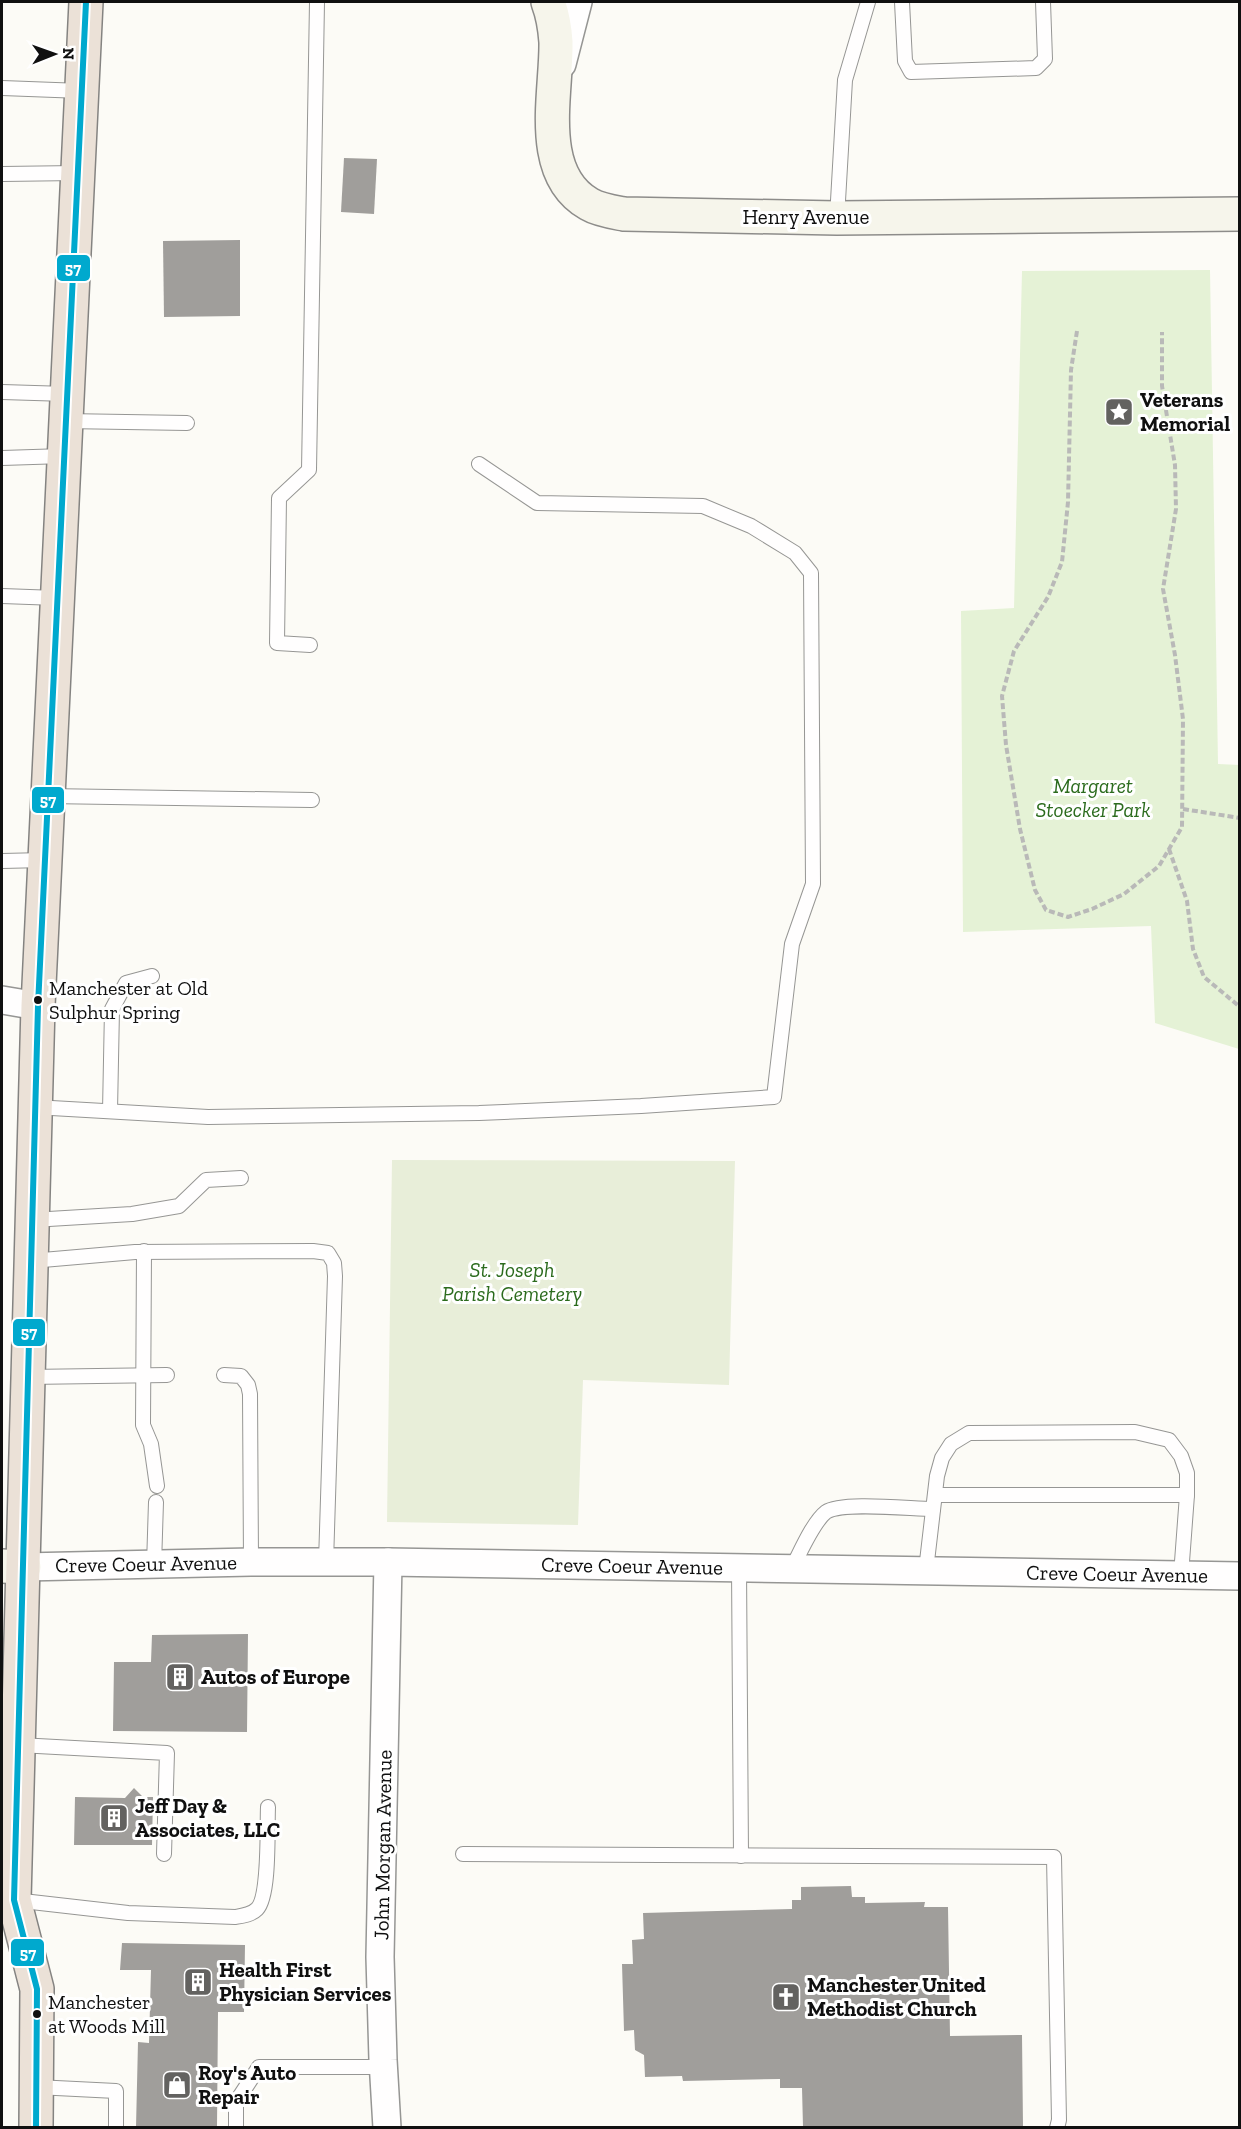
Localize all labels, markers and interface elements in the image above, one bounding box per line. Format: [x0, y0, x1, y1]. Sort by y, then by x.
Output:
north arrow [24, 24, 84, 84]
text: N [59, 47, 78, 60]
street label: Henry Avenue [743, 204, 870, 229]
line badge: 57 [56, 254, 91, 282]
text: 57 [65, 259, 81, 278]
place label: Veterans Memorial [1140, 387, 1230, 436]
place icon: Veterans Memorial [1103, 396, 1135, 428]
park label: Margaret Stoecker Park [1035, 773, 1151, 822]
line badge: 57 [31, 786, 65, 814]
text: 57 [40, 791, 56, 810]
place label: Manchester at Old Sulphur Spring [49, 976, 208, 1024]
marker: Manchester at Old Sulphur Spring [32, 994, 44, 1006]
park label: St. Joseph Parish Cemetery [442, 1257, 582, 1306]
line badge: 57 [12, 1318, 46, 1347]
text: 57 [21, 1323, 37, 1342]
street label: Creve Coeur Avenue [55, 1549, 237, 1578]
street label: Creve Coeur Avenue [541, 1551, 723, 1580]
street label: Creve Coeur Avenue [1026, 1559, 1208, 1588]
building icon: Autos of Europe [164, 1661, 196, 1693]
place label: Autos of Europe [201, 1664, 350, 1689]
street label: John Morgan Avenue [368, 1749, 397, 1940]
place label: Jeff Day & Associates, LLC [135, 1793, 280, 1842]
building icon: Jeff Day & Associates, LLC [98, 1802, 130, 1834]
line badge: 57 [10, 1938, 45, 1967]
text: 57 [20, 1944, 36, 1963]
place label: Health First Physician Services [219, 1957, 392, 2006]
building icon: Health First Physician Services [182, 1966, 214, 1998]
place label: Manchester United Methodist Church [807, 1972, 986, 2021]
church icon: Manchester United Methodist Church [770, 1981, 802, 2013]
place label: Manchester at Woods Mill [48, 1990, 165, 2038]
marker: Manchester at Woods Mill [31, 2008, 43, 2020]
place label: Roy's Auto Repair [198, 2060, 296, 2109]
shop icon: Roy's Auto Repair [161, 2069, 193, 2101]

